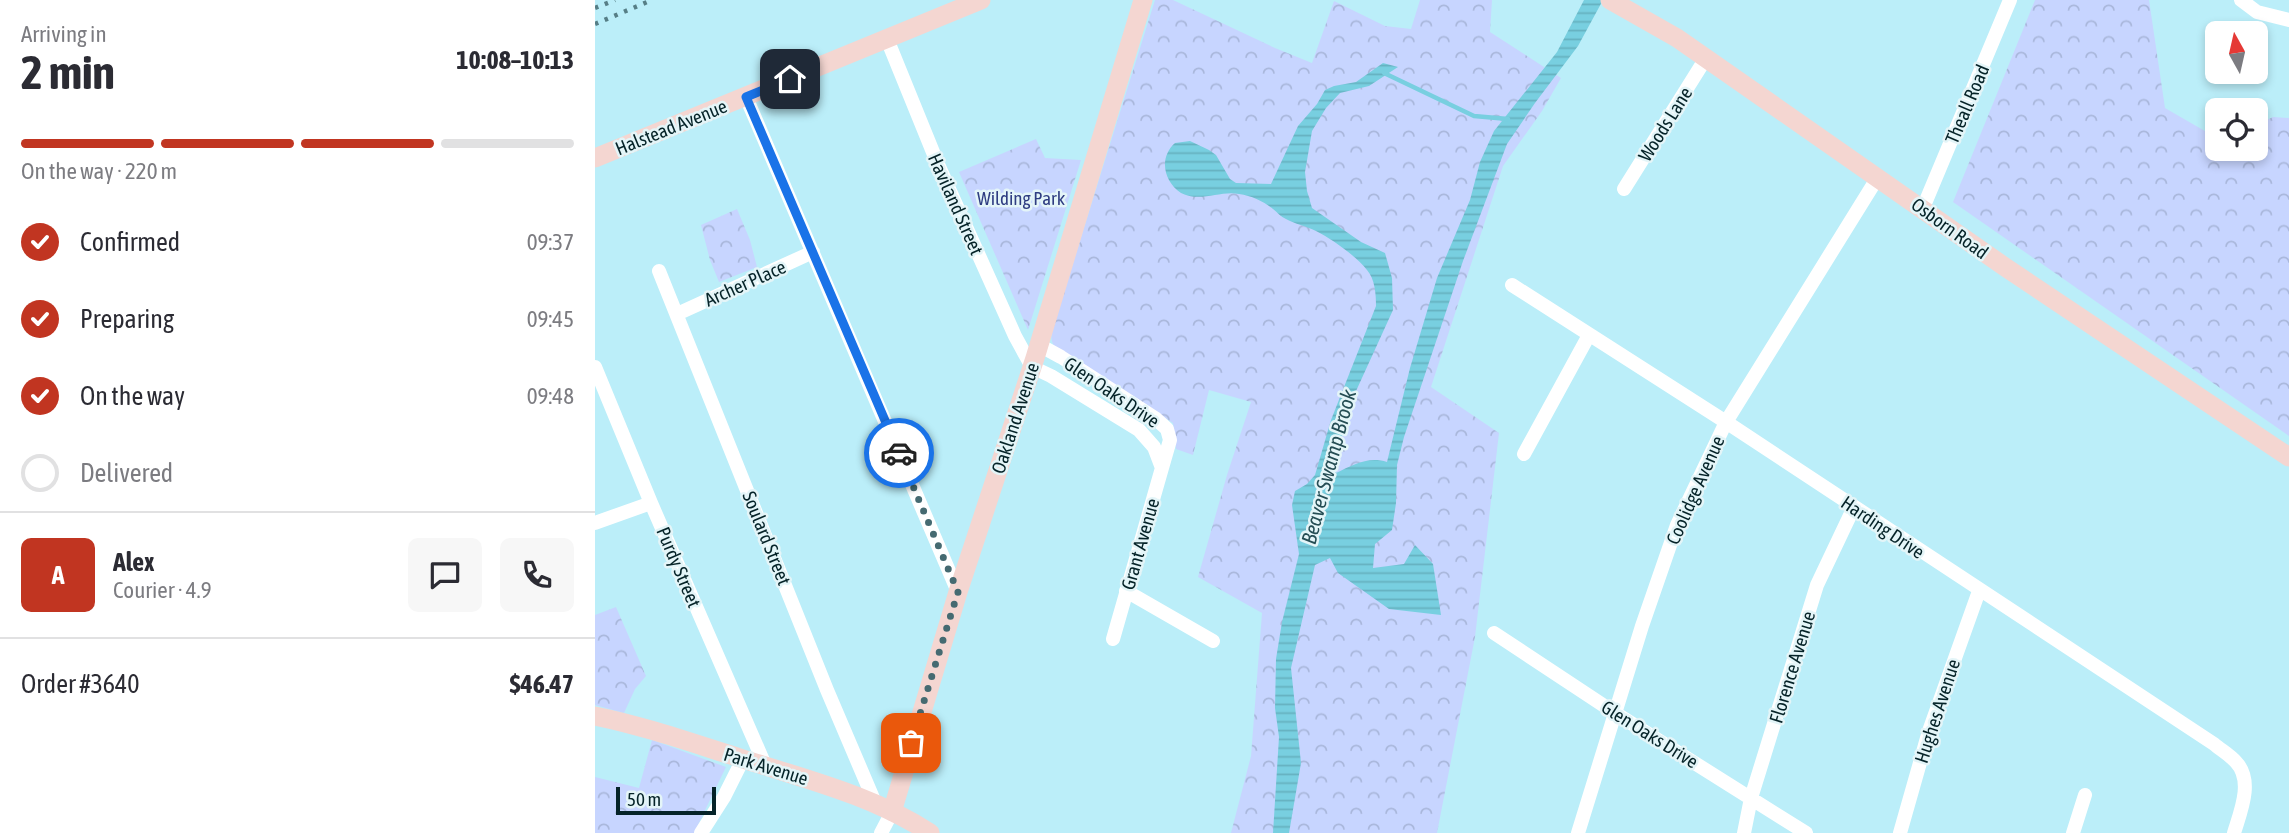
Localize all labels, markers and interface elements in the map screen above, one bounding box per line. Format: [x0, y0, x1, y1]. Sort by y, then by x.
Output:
text: Arriving in [21, 21, 107, 47]
north arrow [2205, 21, 2268, 84]
map controls [2205, 21, 2268, 161]
text: 10:08–10:13 [456, 45, 574, 75]
text: 2 min [21, 46, 115, 99]
pin [760, 49, 820, 109]
icon: home [771, 60, 809, 98]
street label: Theall Road [1941, 61, 1993, 147]
street label: Woods Lane [1634, 83, 1696, 165]
street label: Halstead Avenue [612, 95, 730, 159]
button: locate [2205, 98, 2268, 161]
street label: Haviland Street [924, 150, 988, 258]
text: On the way · 220 m [21, 158, 177, 184]
park label: Wilding Park [977, 187, 1066, 209]
street label: Osborn Road [1907, 193, 1993, 263]
icon: check [21, 223, 59, 261]
text: Confirmed [80, 227, 180, 257]
text: 09:37 [527, 229, 574, 255]
street label: Archer Place [701, 255, 789, 311]
icon: check [21, 300, 59, 338]
text: Preparing [80, 304, 174, 334]
text: 09:45 [527, 306, 574, 332]
street label: Glen Oaks Drive [1060, 352, 1164, 432]
street label: Oakland Avenue [987, 360, 1043, 476]
icon: check [21, 377, 59, 415]
text: On the way [80, 381, 185, 411]
text: 09:48 [527, 383, 574, 409]
water label: Beaver Swamp Brook [1296, 386, 1360, 547]
courier [864, 418, 934, 488]
street label: Coolidge Avenue [1661, 432, 1729, 548]
icon: car [880, 434, 918, 472]
text: Delivered [80, 458, 173, 488]
street label: Soulard Street [738, 488, 796, 588]
street label: Harding Drive [1837, 491, 1929, 563]
street label: Grant Avenue [1116, 496, 1164, 592]
street label: Purdy Street [652, 523, 706, 611]
button: chat [408, 538, 482, 612]
button: phone [500, 538, 574, 612]
text: Alex [113, 547, 154, 577]
text: A [52, 560, 64, 590]
text: Courier · 4.9 [113, 577, 212, 603]
street label: Florence Avenue [1765, 608, 1819, 726]
street label: Hughes Avenue [1910, 656, 1964, 766]
text: Order #3640 [21, 669, 140, 699]
text: $46.47 [510, 669, 574, 699]
street label: Glen Oaks Drive [1598, 696, 1702, 772]
pin [881, 713, 941, 773]
icon: bag [892, 724, 930, 762]
street label: Park Avenue [721, 743, 811, 789]
scale bar [616, 784, 716, 816]
text: 50 m [627, 788, 661, 810]

